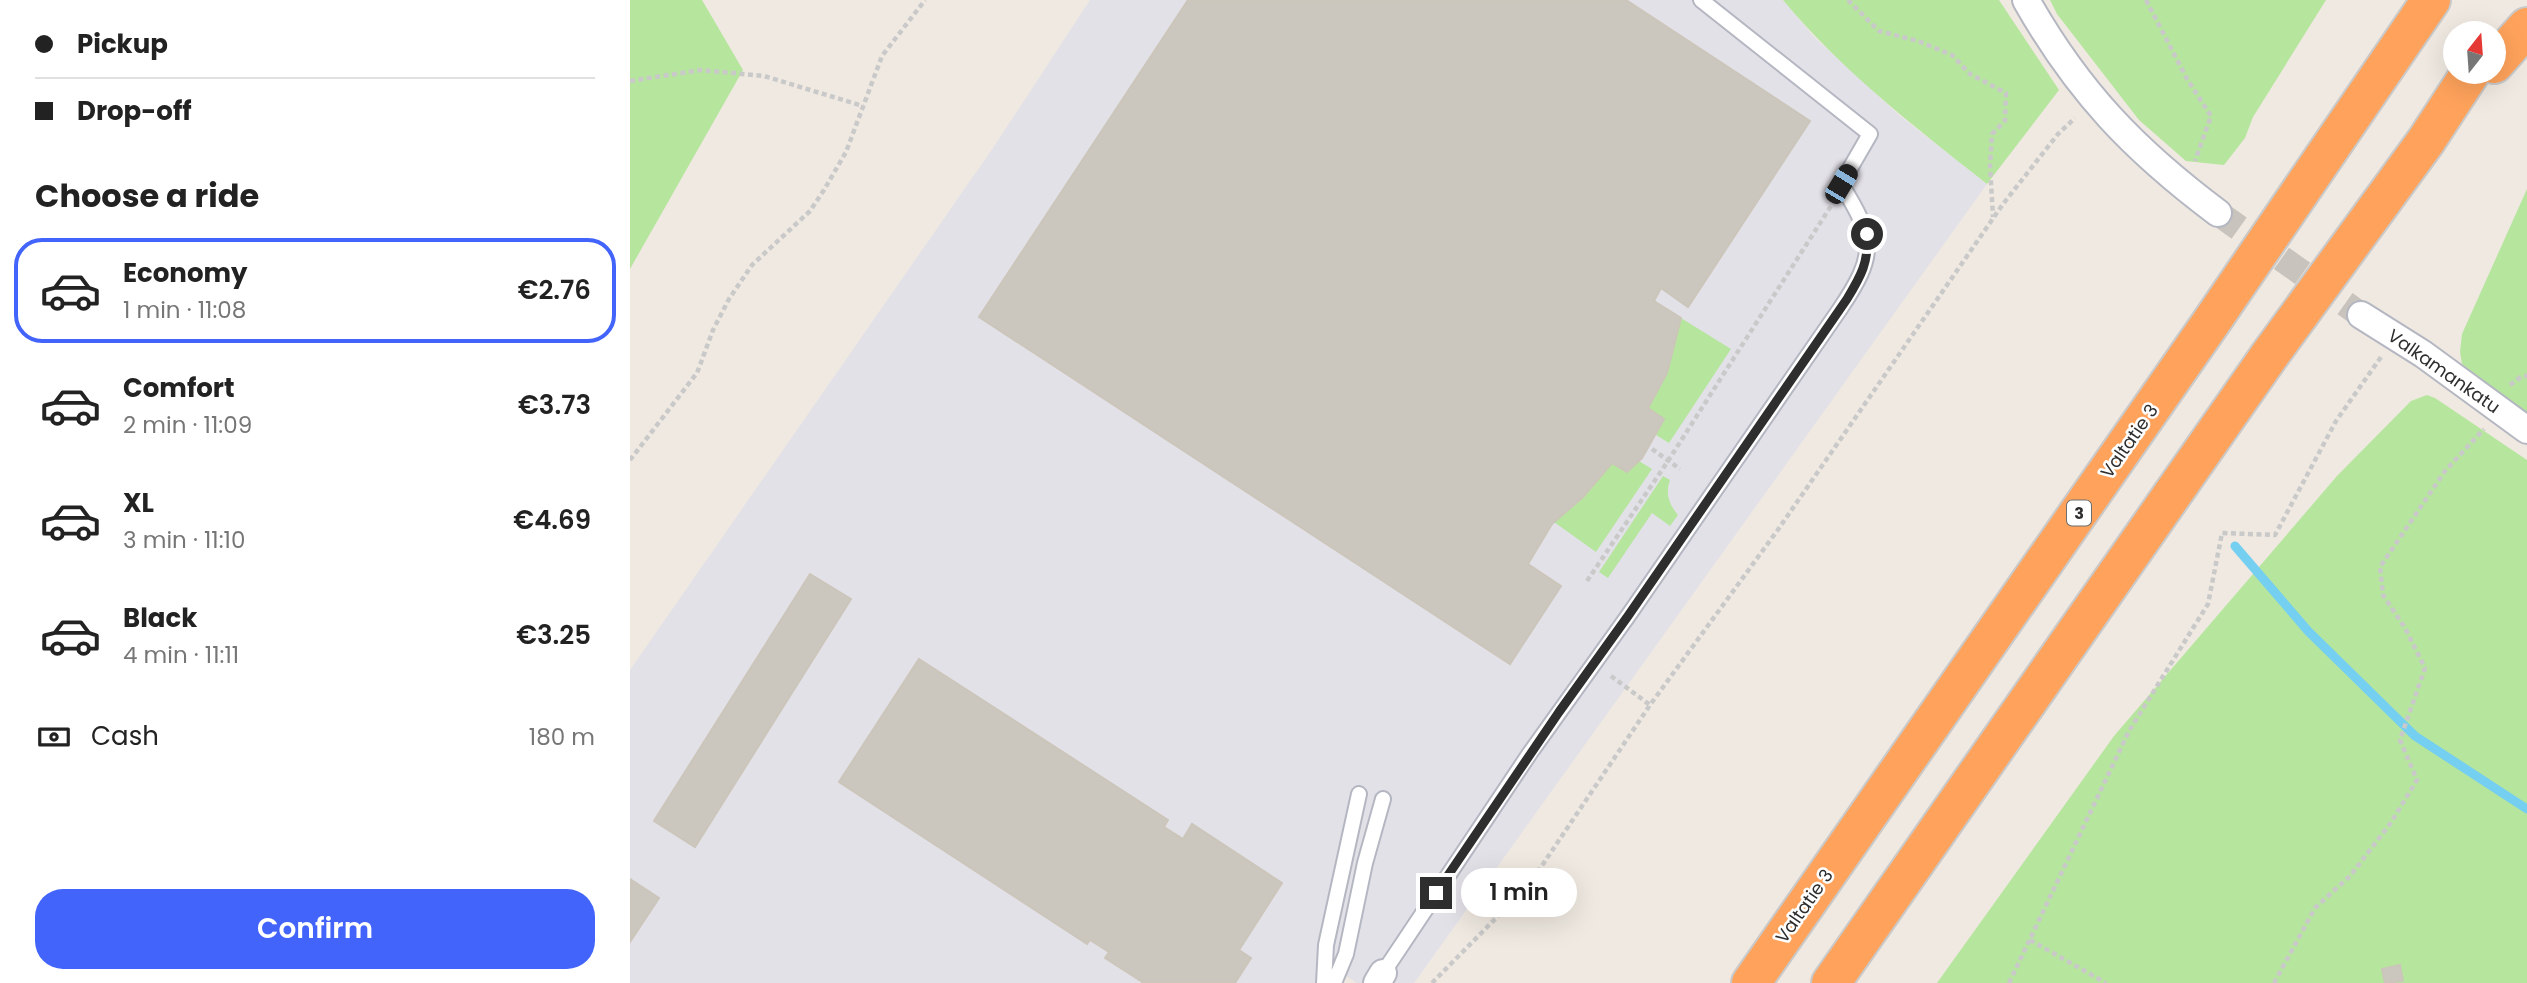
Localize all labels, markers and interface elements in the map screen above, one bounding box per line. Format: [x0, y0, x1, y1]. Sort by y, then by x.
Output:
north arrow [2443, 21, 2506, 84]
map controls [2443, 21, 2506, 84]
text: Pickup [77, 26, 168, 62]
text: Drop-off [77, 93, 192, 129]
car [1822, 161, 1861, 207]
text: Choose a ride [35, 173, 259, 218]
route start [1851, 218, 1883, 250]
text: Economy [123, 255, 247, 291]
icon: car [39, 259, 102, 322]
text: €2.76 [518, 272, 591, 308]
text: 1 min · 11:08 [123, 294, 246, 326]
street label: Valkamankatu [2383, 323, 2505, 419]
text: Comfort [123, 370, 235, 406]
icon: car [39, 374, 102, 437]
text: €3.73 [518, 387, 591, 423]
street label: Valtatie 3 [2094, 399, 2164, 483]
text: 2 min · 11:09 [123, 409, 252, 441]
text: XL [123, 485, 154, 521]
icon: car [39, 489, 102, 552]
road number: 3 [2067, 500, 2091, 526]
text: €4.69 [513, 502, 591, 538]
text: 3 min · 11:10 [123, 524, 245, 556]
text: Black [123, 600, 197, 636]
icon: car [39, 604, 102, 667]
text: €3.25 [516, 617, 591, 653]
text: 4 min · 11:11 [123, 639, 239, 671]
icon: cash [35, 718, 73, 756]
text: Cash [91, 718, 159, 754]
text: 180 m [529, 721, 595, 753]
street label: Valtatie 3 [1769, 864, 1839, 948]
callout: 1 min [1460, 868, 1576, 917]
text: 1 min [1489, 876, 1549, 908]
route end [1420, 877, 1452, 909]
button: Confirm [35, 889, 595, 969]

